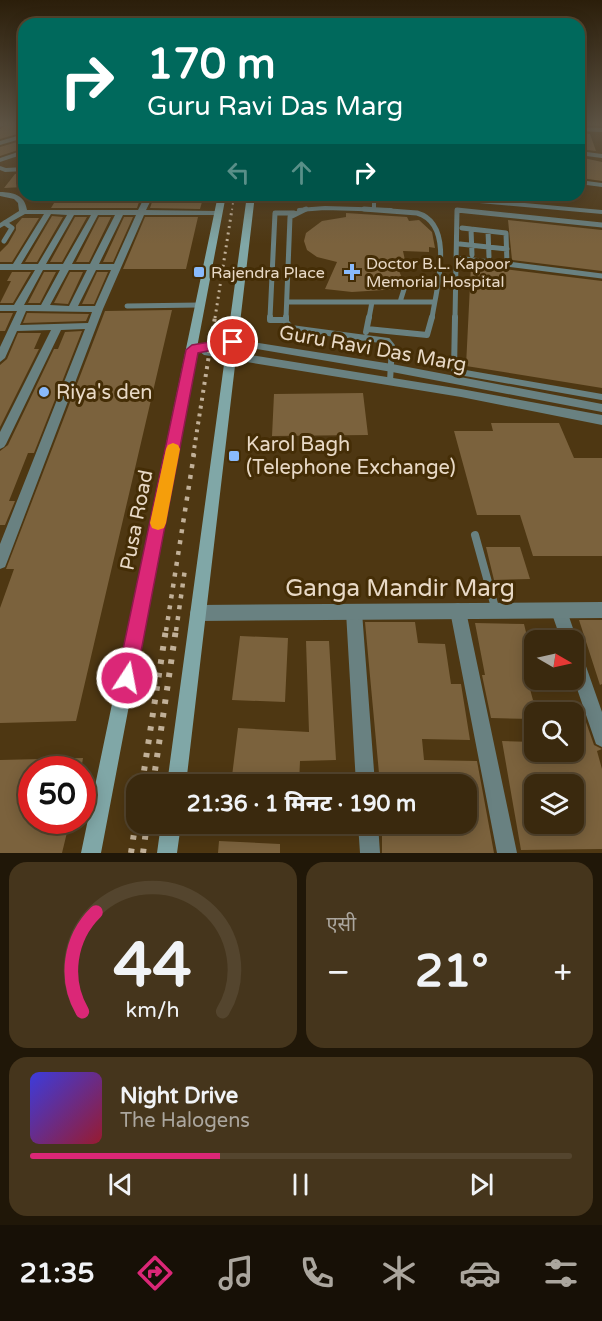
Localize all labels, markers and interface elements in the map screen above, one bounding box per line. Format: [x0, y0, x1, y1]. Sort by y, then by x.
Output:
text: 170 m [147, 39, 276, 90]
icon: right [48, 42, 126, 120]
text: Guru Ravi Das Marg [147, 90, 403, 123]
icon: left [222, 156, 255, 189]
icon: ahead [285, 156, 318, 189]
icon: right [348, 156, 381, 189]
place label: Doctor B.L. Kapoor Memorial Hospital [366, 254, 511, 292]
place label: Rajendra Place [211, 263, 325, 283]
marker: Doctor B.L. Kapoor Memorial Hospital [343, 263, 361, 281]
marker: Rajendra Place [192, 265, 206, 279]
pin [207, 316, 258, 367]
street label: Guru Ravi Das Marg [277, 321, 468, 377]
icon: arrive [216, 325, 249, 358]
place label: Riya's den [56, 381, 152, 405]
marker: Riya's den [37, 385, 51, 399]
place label: Karol Bagh (Telephone Exchange) [246, 433, 456, 480]
marker: Karol Bagh (Telephone Exchange) [227, 449, 241, 463]
street label: Pusa Road [115, 468, 158, 572]
street label: Ganga Mandir Marg [285, 574, 515, 603]
north arrow [524, 630, 584, 690]
map controls [524, 630, 584, 834]
position arrow [95, 646, 159, 710]
button: search [524, 702, 584, 762]
speed limit sign: 50 [18, 756, 96, 834]
button: layers [524, 774, 584, 834]
text: 21:36 · 1 मिनट · 190 m [187, 791, 416, 817]
text: एसी [327, 913, 356, 937]
text: 44 [114, 929, 192, 1004]
text: 21° [415, 945, 488, 999]
text: − [327, 953, 350, 992]
text: + [553, 953, 572, 992]
text: km/h [126, 997, 180, 1023]
text: Night Drive [120, 1083, 238, 1109]
text: The Halogens [120, 1109, 250, 1133]
icon: previous [104, 1168, 137, 1201]
icon: pause [284, 1168, 317, 1201]
icon: next [465, 1168, 498, 1201]
icon: directions [134, 1252, 176, 1294]
icon: music [215, 1252, 257, 1294]
icon: phone [296, 1252, 338, 1294]
icon: climate [378, 1252, 420, 1294]
icon: car [459, 1252, 501, 1294]
icon: filters [540, 1252, 582, 1294]
text: 21:35 [20, 1257, 95, 1290]

